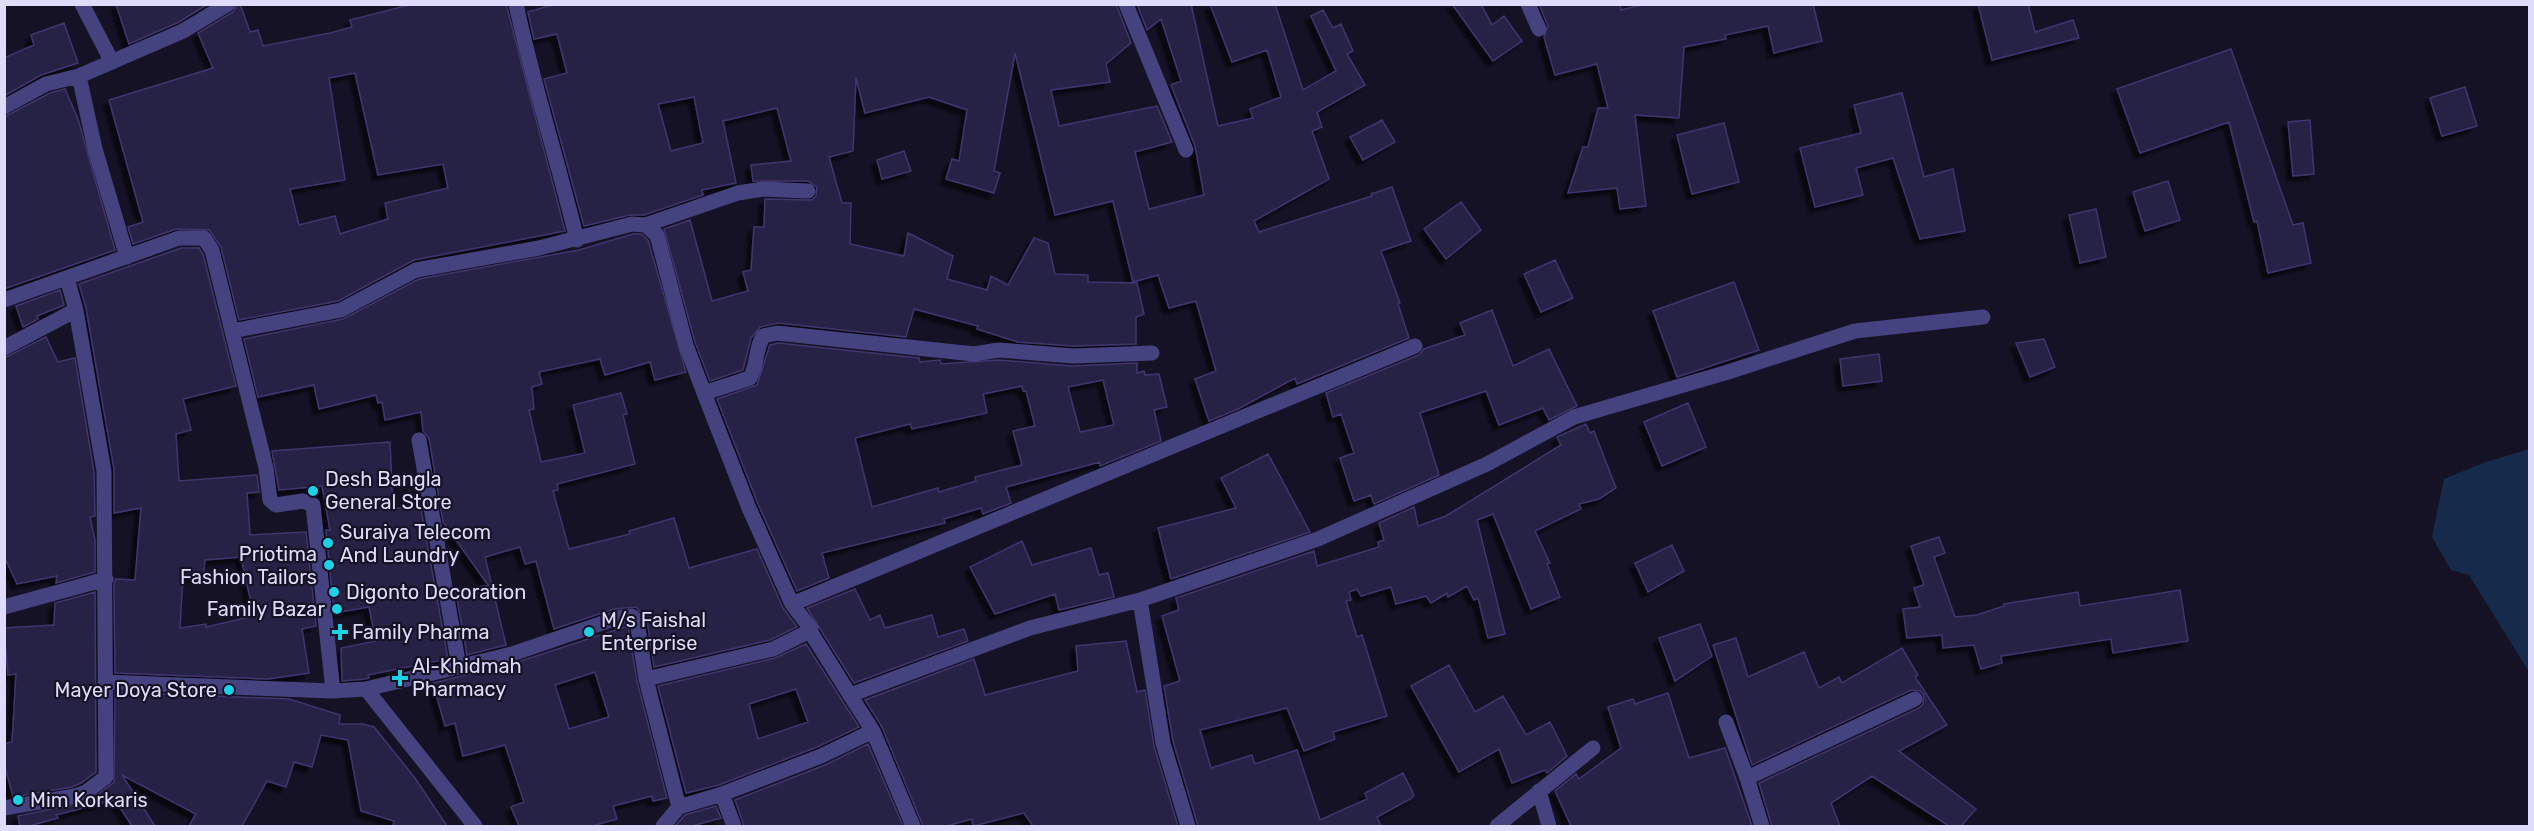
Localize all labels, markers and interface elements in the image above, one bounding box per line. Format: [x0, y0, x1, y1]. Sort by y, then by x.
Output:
place label: Desh Bangla General Store [325, 467, 452, 514]
marker: Desh Bangla General Store [306, 484, 320, 498]
place label: Suraiya Telecom And Laundry [340, 520, 491, 567]
marker: Suraiya Telecom And Laundry [321, 536, 335, 550]
place label: Priotima Fashion Tailors [180, 542, 317, 589]
marker: Priotima Fashion Tailors [322, 558, 336, 572]
place label: Digonto Decoration [346, 580, 526, 604]
marker: Digonto Decoration [327, 585, 341, 599]
place label: Family Bazar [207, 597, 325, 621]
marker: Family Bazar [330, 602, 344, 616]
place label: M/s Faishal Enterprise [601, 608, 706, 655]
place label: Family Pharma [352, 620, 490, 644]
marker: Family Pharma [333, 625, 347, 639]
marker: M/s Faishal Enterprise [582, 625, 596, 639]
place label: Al-Khidmah Pharmacy [412, 654, 522, 701]
marker: Al-Khidmah Pharmacy [393, 671, 407, 685]
place label: Mayer Doya Store [55, 678, 217, 702]
marker: Mayer Doya Store [222, 683, 236, 697]
place label: Mim Korkaris [30, 788, 148, 812]
marker: Mim Korkaris [11, 793, 25, 807]

